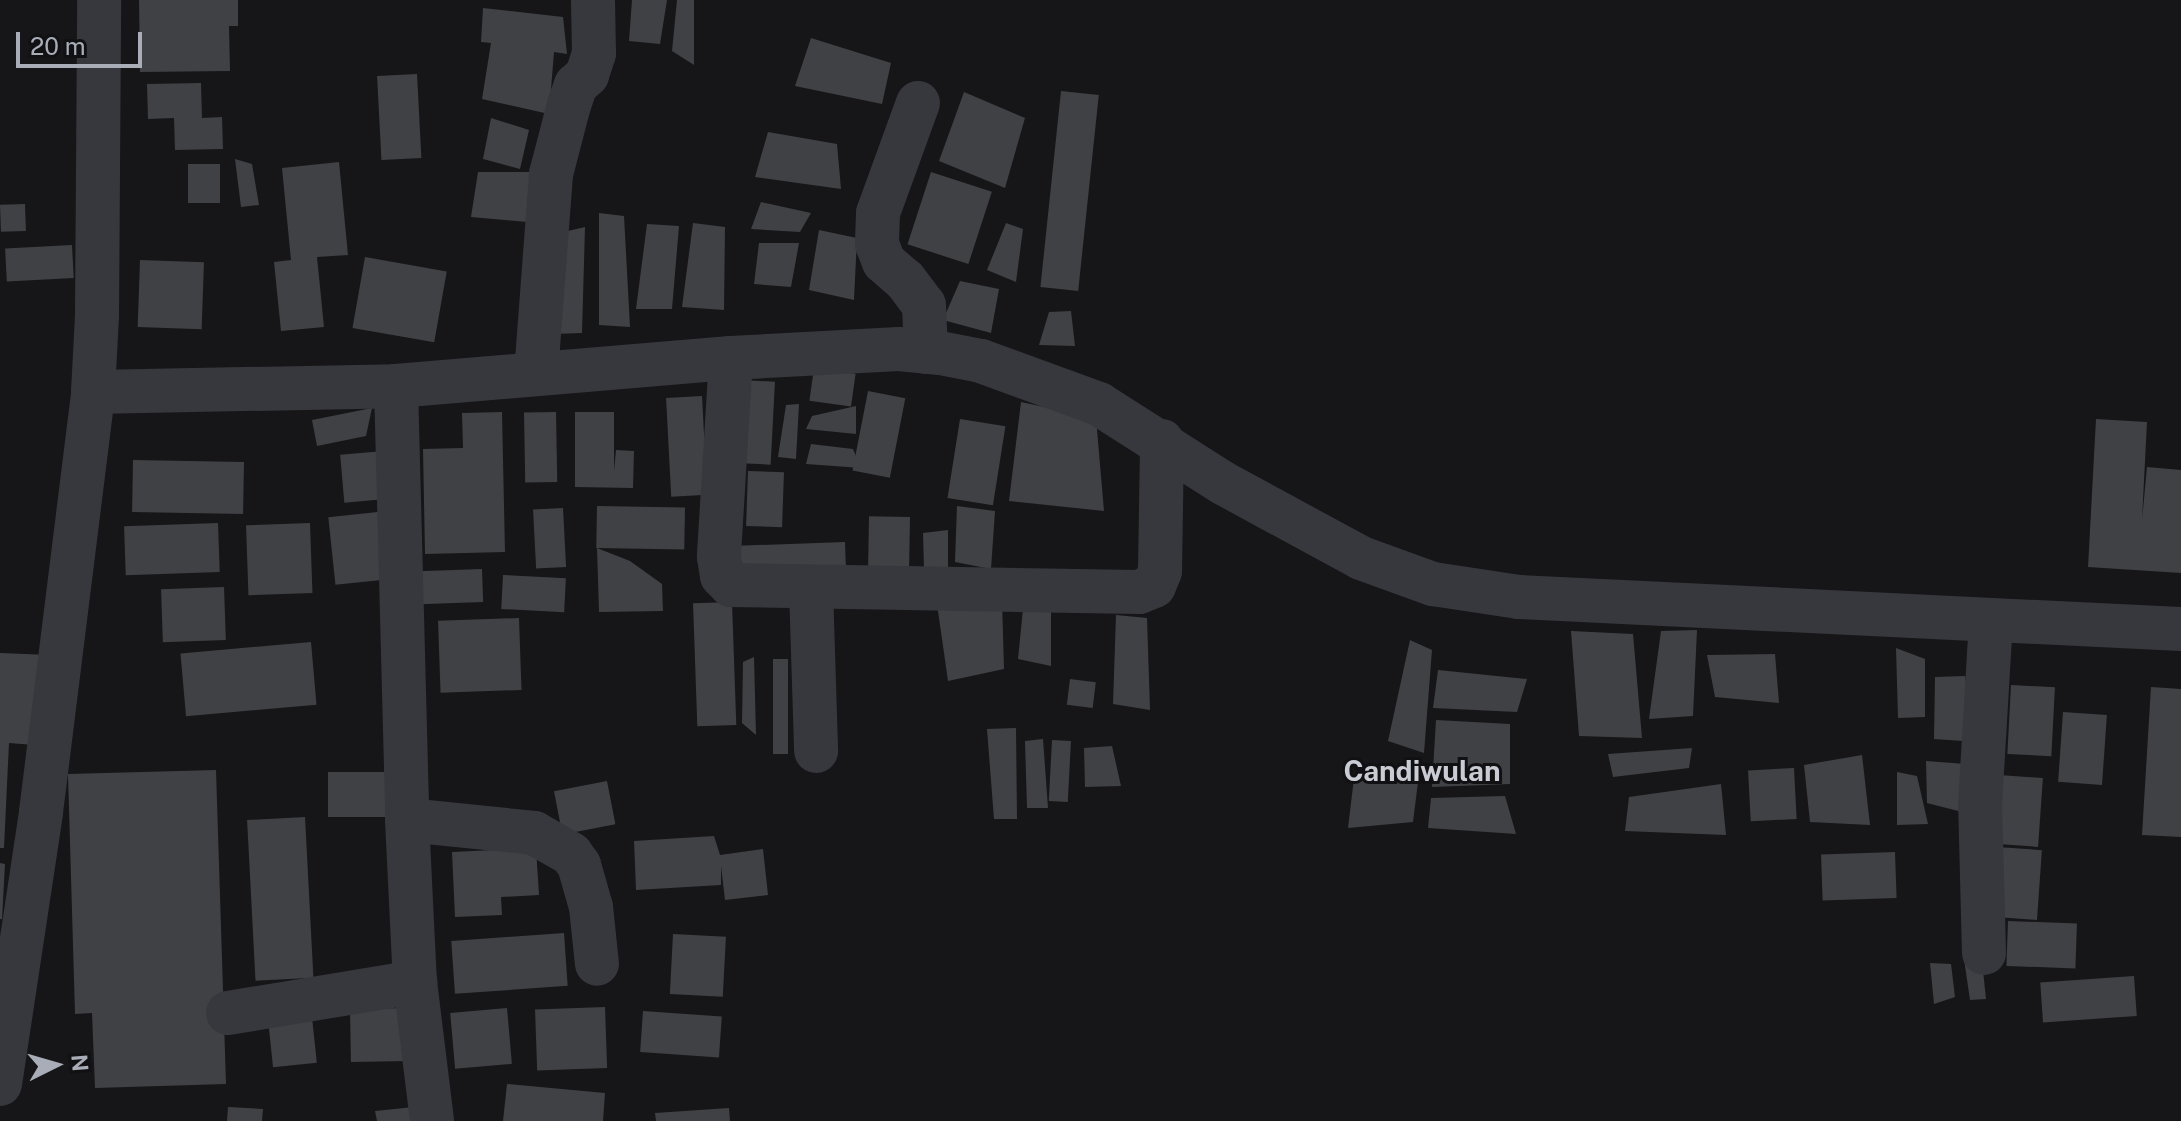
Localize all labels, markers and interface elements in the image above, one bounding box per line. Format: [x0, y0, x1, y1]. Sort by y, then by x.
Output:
scale bar [20, 16, 146, 66]
text: 20 m [30, 32, 86, 60]
district label: Candiwulan [1343, 754, 1501, 788]
north arrow [16, 1025, 96, 1105]
text: N [66, 1053, 94, 1073]

